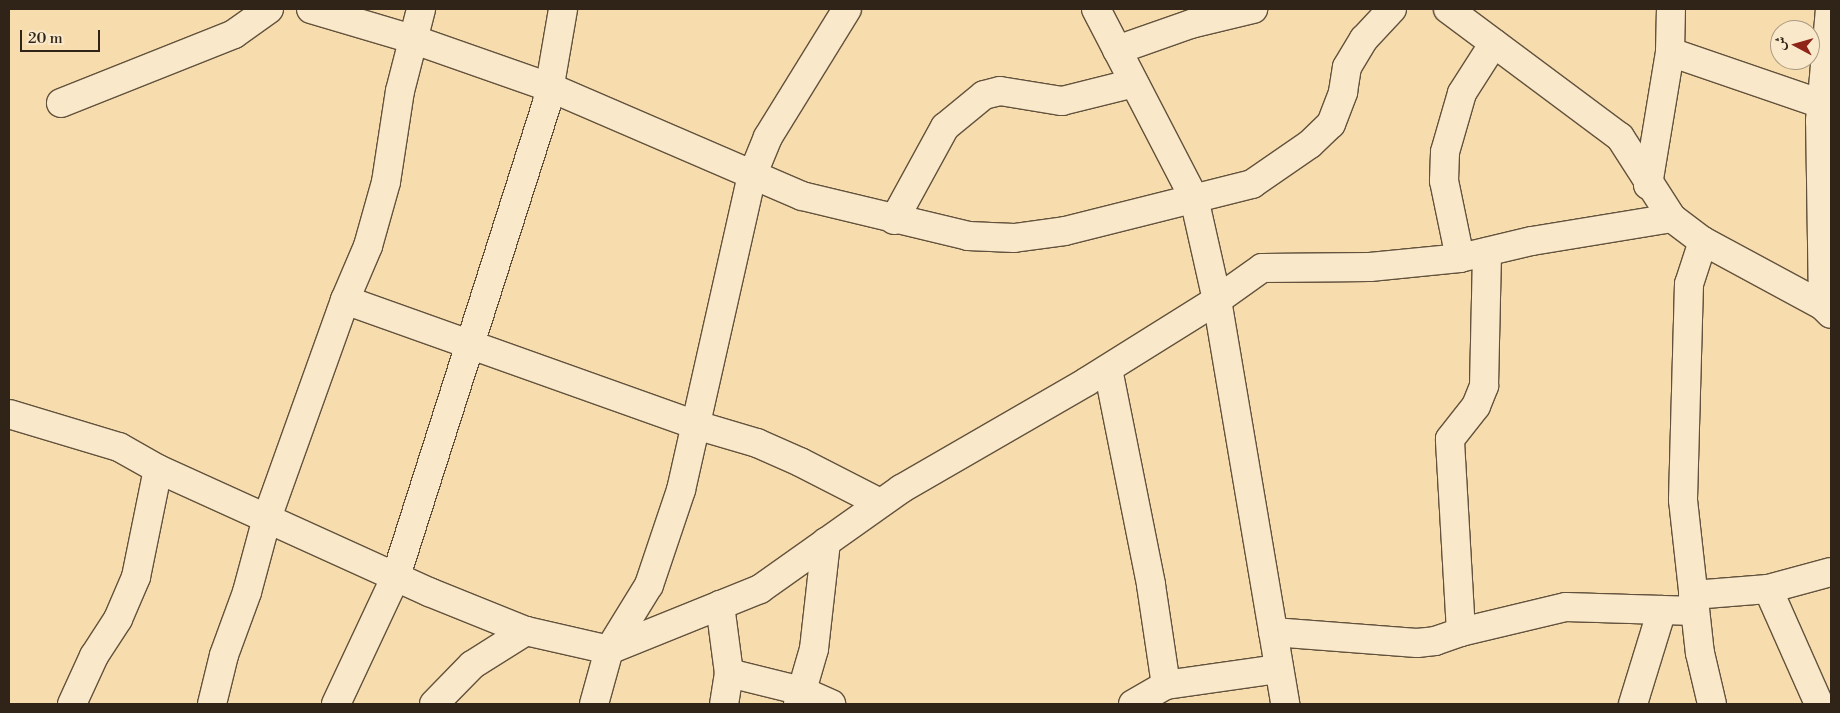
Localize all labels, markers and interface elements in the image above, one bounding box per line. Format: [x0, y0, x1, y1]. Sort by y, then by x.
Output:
scale bar [22, 20, 102, 52]
north arrow [1770, 20, 1820, 70]
text: 20 m [28, 29, 63, 48]
text: ش [1771, 36, 1791, 51]

